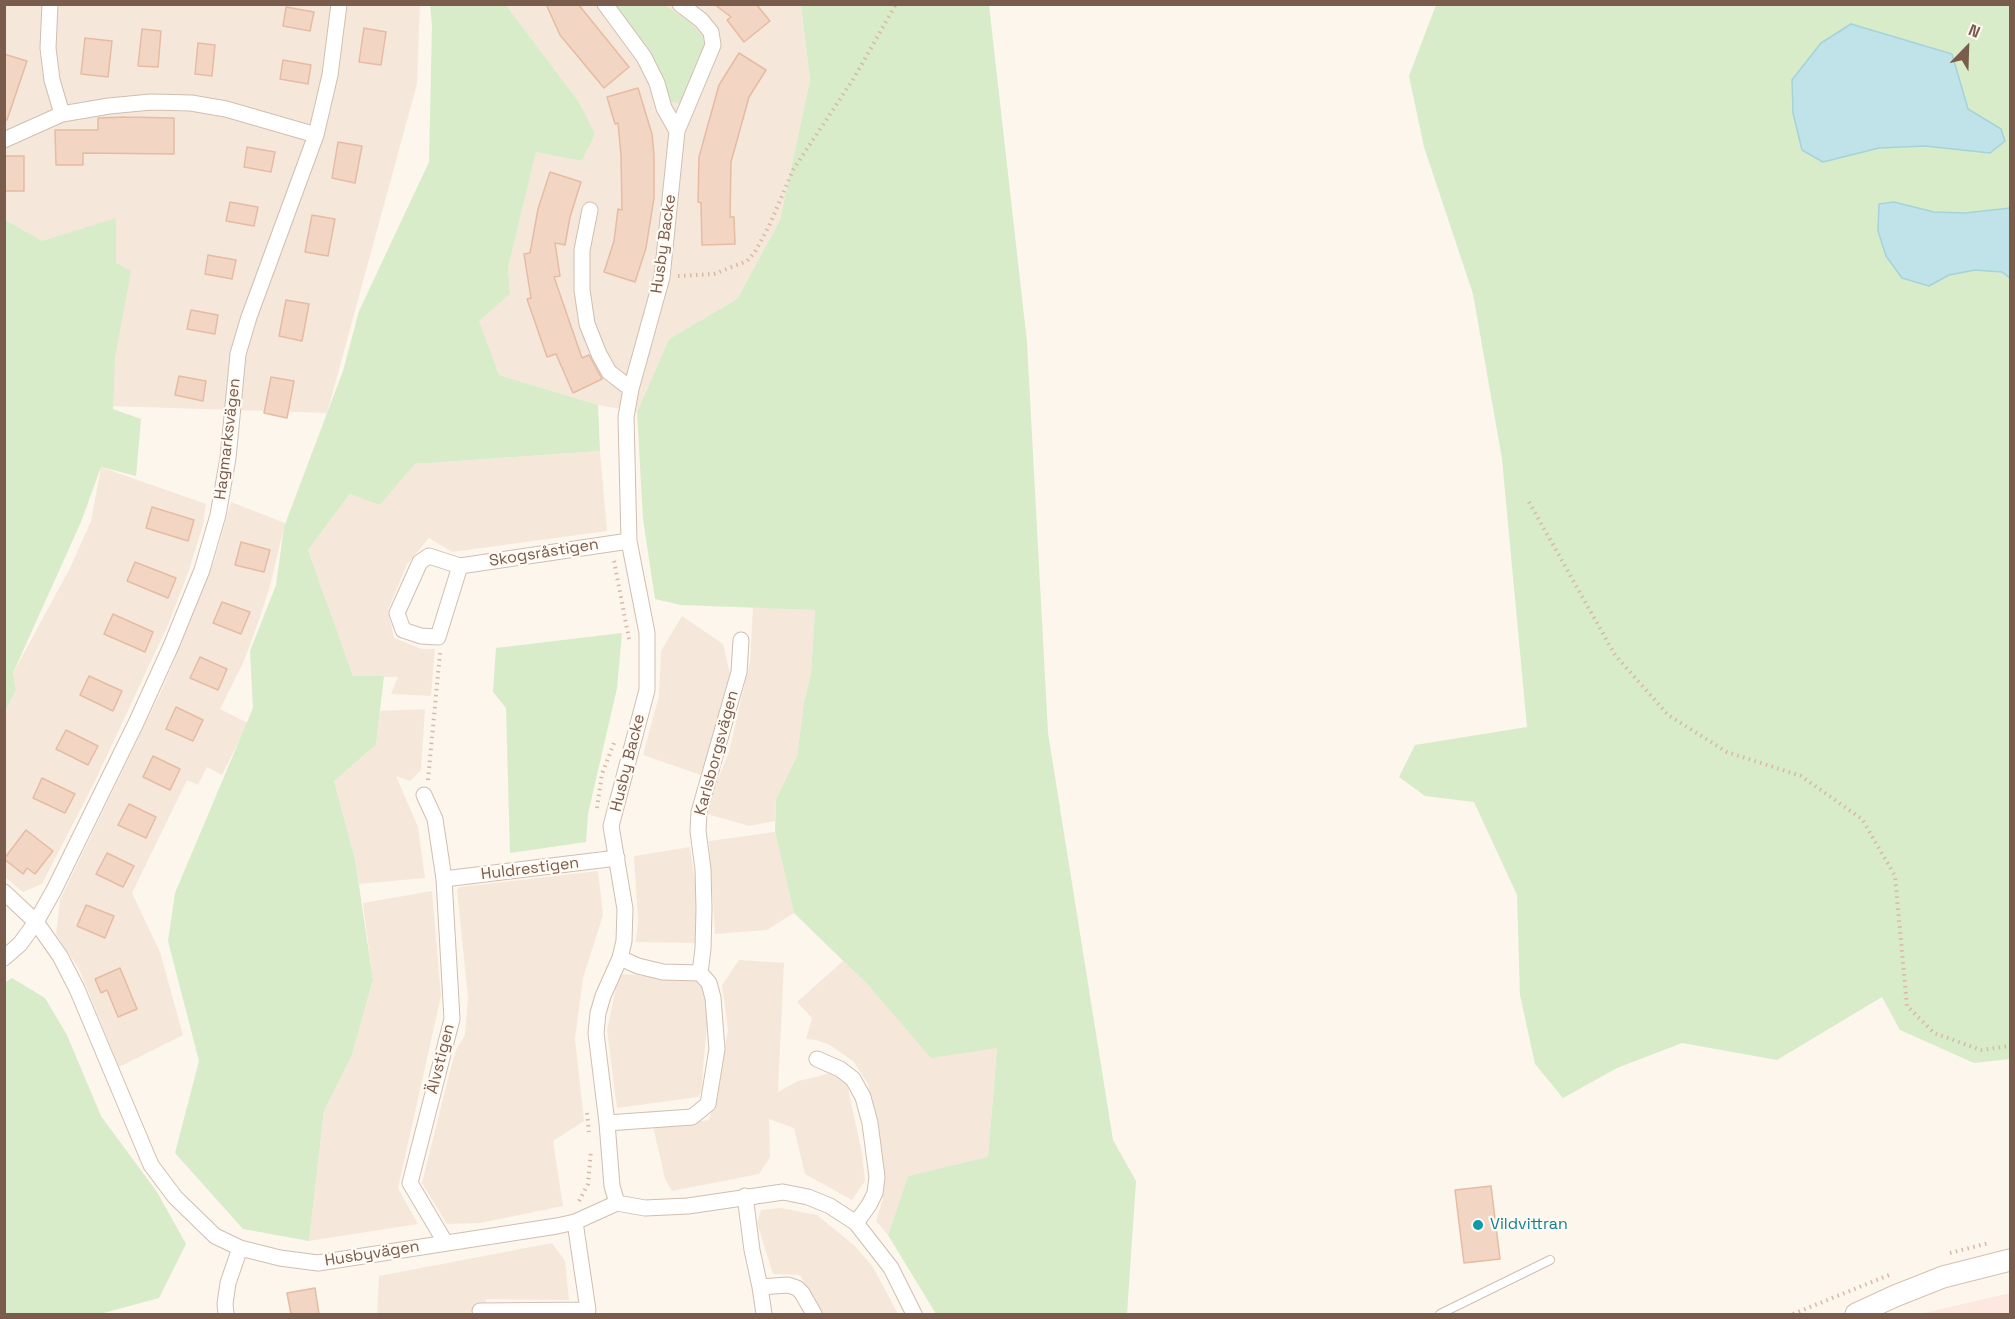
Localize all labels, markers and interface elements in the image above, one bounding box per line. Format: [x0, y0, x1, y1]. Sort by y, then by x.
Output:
north arrow [1937, 18, 1997, 78]
text: N [1965, 19, 1983, 43]
street label: Husby Backe [648, 193, 680, 295]
street label: Hagmarksvägen [211, 377, 245, 501]
street label: Skogsråstigen [488, 535, 600, 571]
street label: Karlsborgsvägen [691, 688, 743, 818]
street label: Husby Backe [607, 712, 649, 814]
street label: Huldrestigen [480, 853, 580, 885]
street label: Älvstigen [423, 1022, 459, 1096]
place label: Vildvittran [1490, 1215, 1568, 1235]
marker: Vildvittran [1471, 1218, 1485, 1232]
street label: Husbyvägen [323, 1237, 421, 1271]

